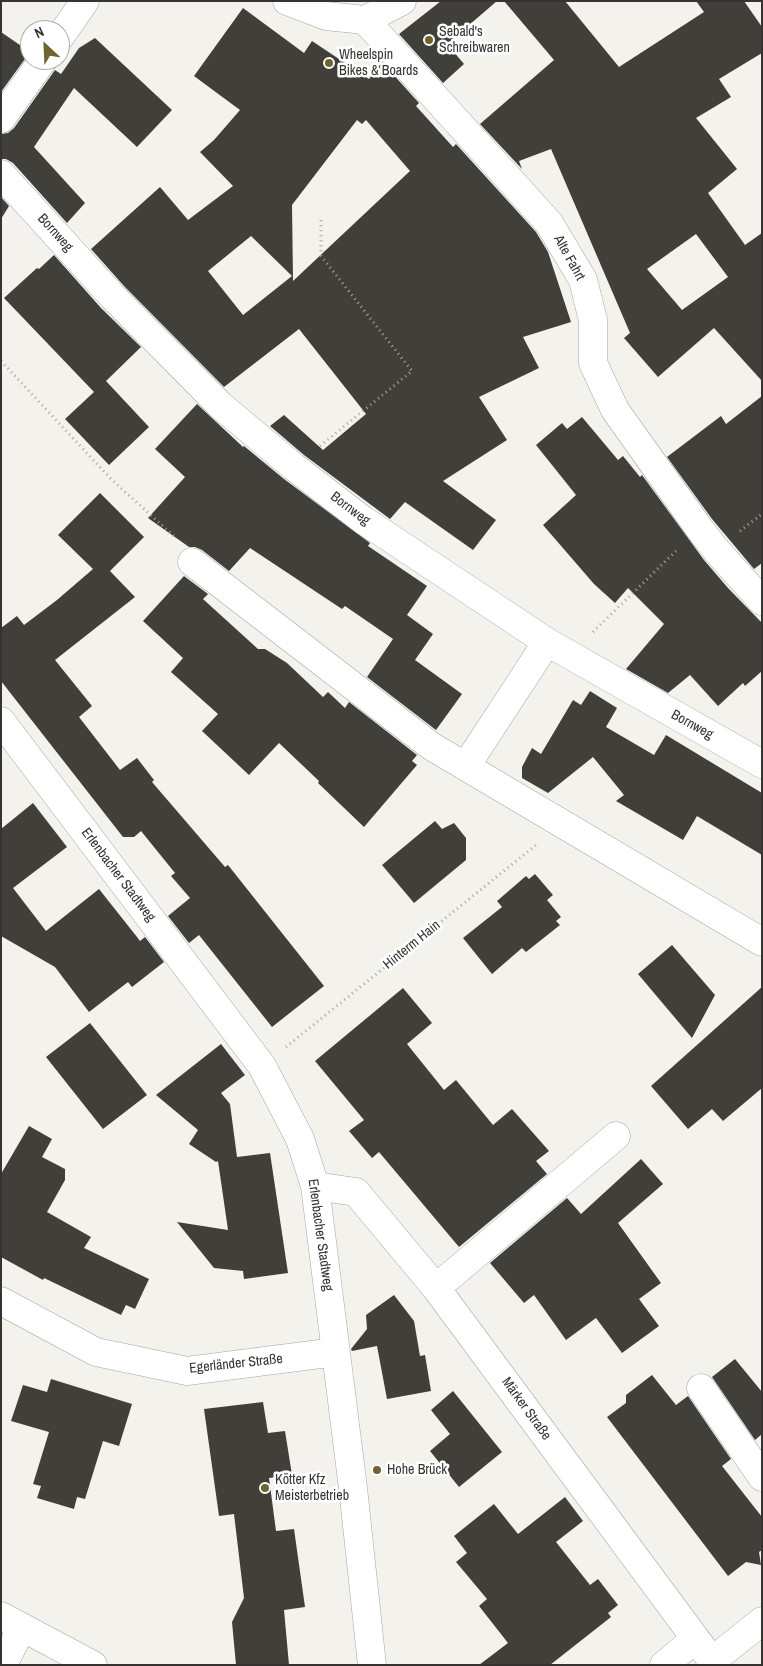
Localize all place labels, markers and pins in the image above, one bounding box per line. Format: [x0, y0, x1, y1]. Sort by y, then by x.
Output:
place label: Sebald's Schreibwaren [439, 24, 510, 56]
marker: Sebald's Schreibwaren [423, 34, 435, 46]
place label: Wheelspin Bikes & Boards [339, 47, 418, 80]
marker: Wheelspin Bikes & Boards [323, 57, 335, 69]
place label: Hohe Brück [387, 1462, 447, 1478]
marker: Hohe Brück [371, 1464, 383, 1476]
place label: Kötter Kfz Meisterbetrieb [275, 1472, 349, 1504]
marker: Kötter Kfz Meisterbetrieb [259, 1482, 271, 1494]

